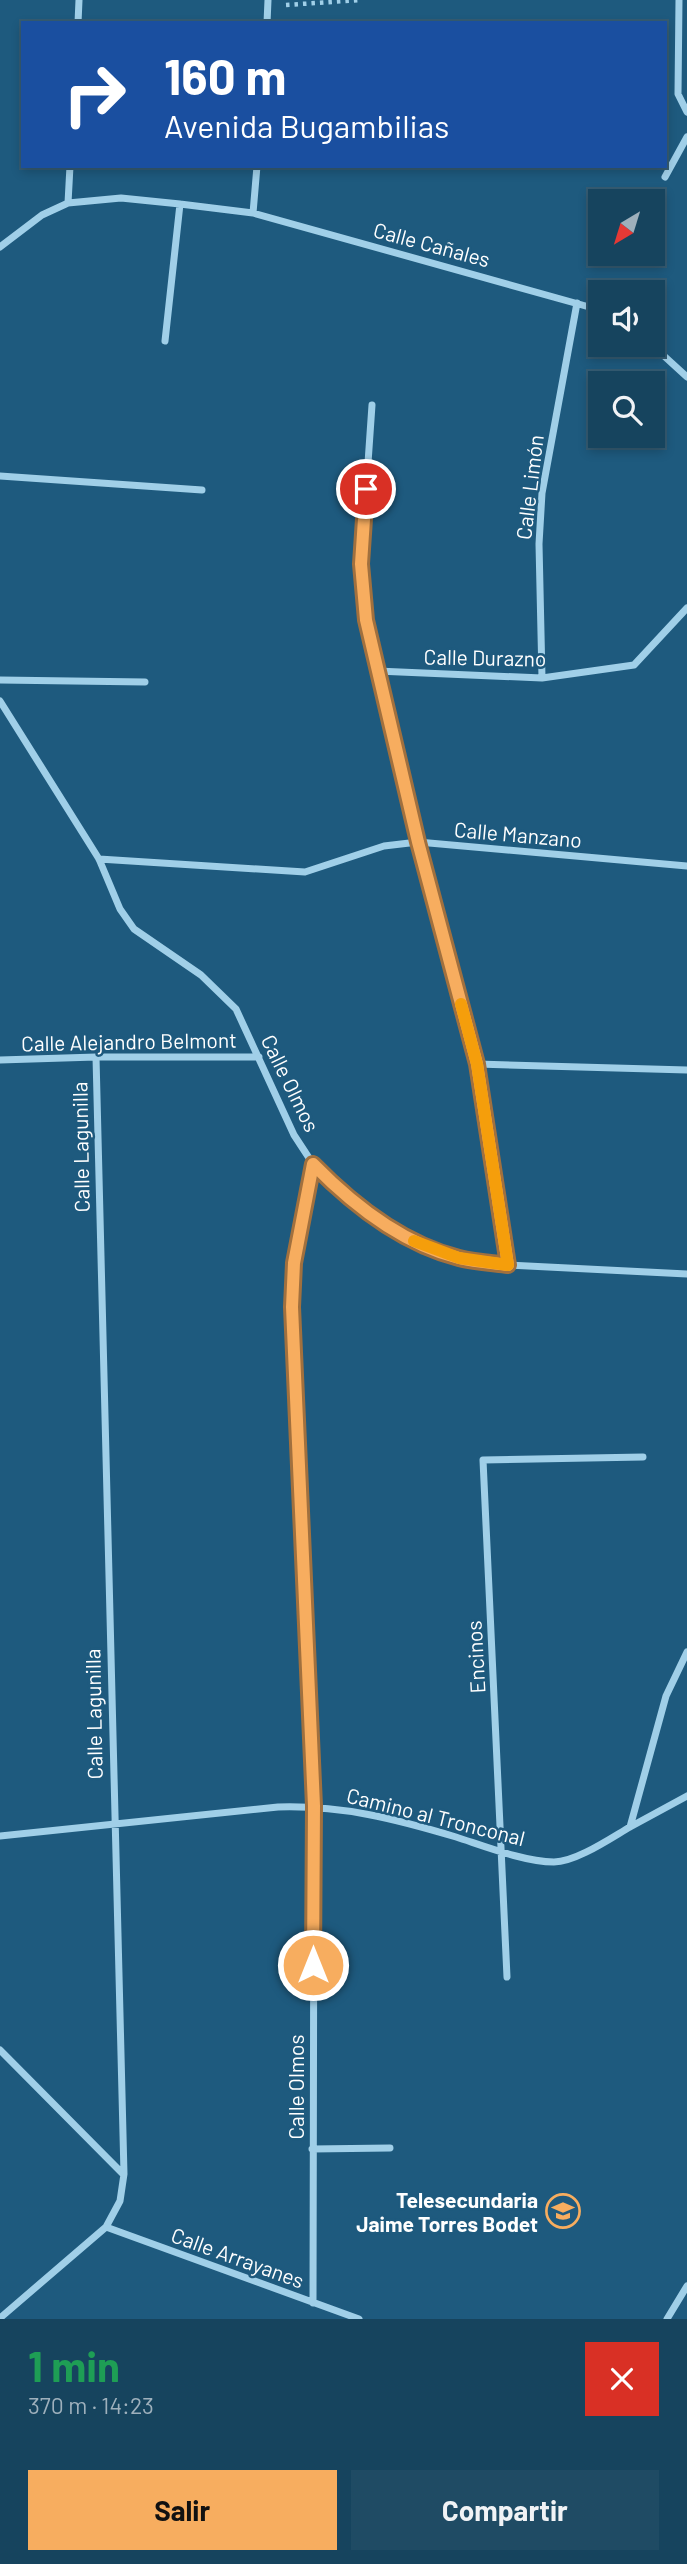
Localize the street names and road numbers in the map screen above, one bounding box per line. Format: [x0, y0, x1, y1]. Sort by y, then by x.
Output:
street label: Calle Cañales [371, 216, 493, 272]
street label: Calle Limón [510, 433, 548, 541]
street label: Calle Durazno [423, 643, 547, 671]
street label: Calle Manzano [453, 816, 583, 852]
street label: Calle Alejandro Belmont [21, 1027, 237, 1055]
street label: Calle Olmos [257, 1030, 325, 1136]
street label: Calle Lagunilla [66, 1081, 94, 1213]
street label: Encinos [461, 1620, 489, 1694]
street label: Calle Lagunilla [79, 1648, 107, 1780]
street label: Camino al Tronconal [344, 1782, 528, 1850]
street label: Calle Olmos [283, 2034, 308, 2140]
street label: Calle Arrayanes [168, 2221, 308, 2293]

